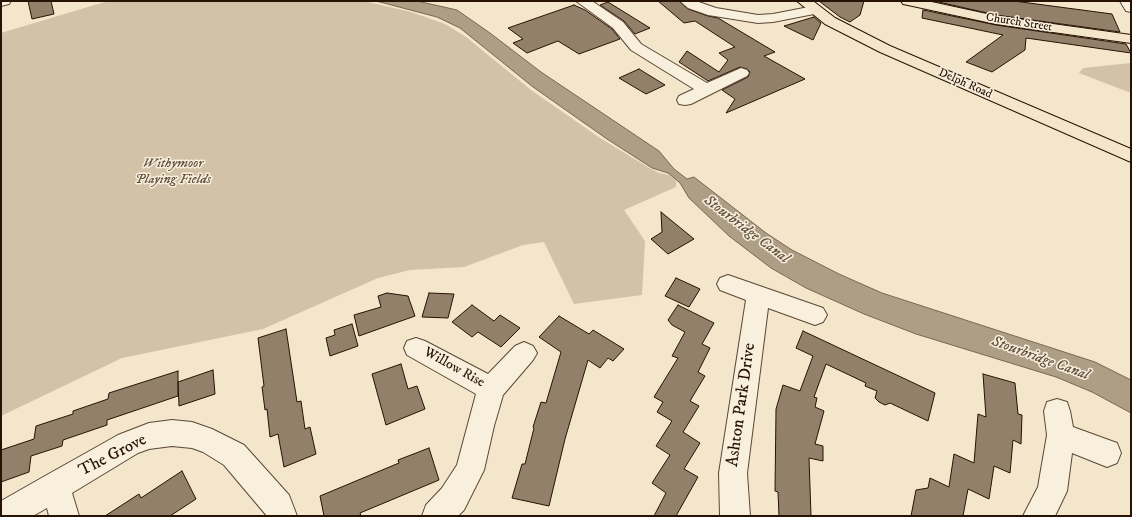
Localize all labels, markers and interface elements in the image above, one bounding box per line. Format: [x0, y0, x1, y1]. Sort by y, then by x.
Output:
street label: Church Street [985, 11, 1053, 35]
street label: Delph Road [936, 66, 994, 102]
park label: Withymoor Playing Fields [135, 156, 211, 188]
water label: Stourbridge Canal [700, 192, 792, 268]
water label: Stourbridge Canal [989, 333, 1091, 385]
street label: Ashton Park Drive [723, 342, 761, 468]
street label: Willow Rise [421, 344, 487, 392]
street label: The Grove [76, 430, 150, 482]

